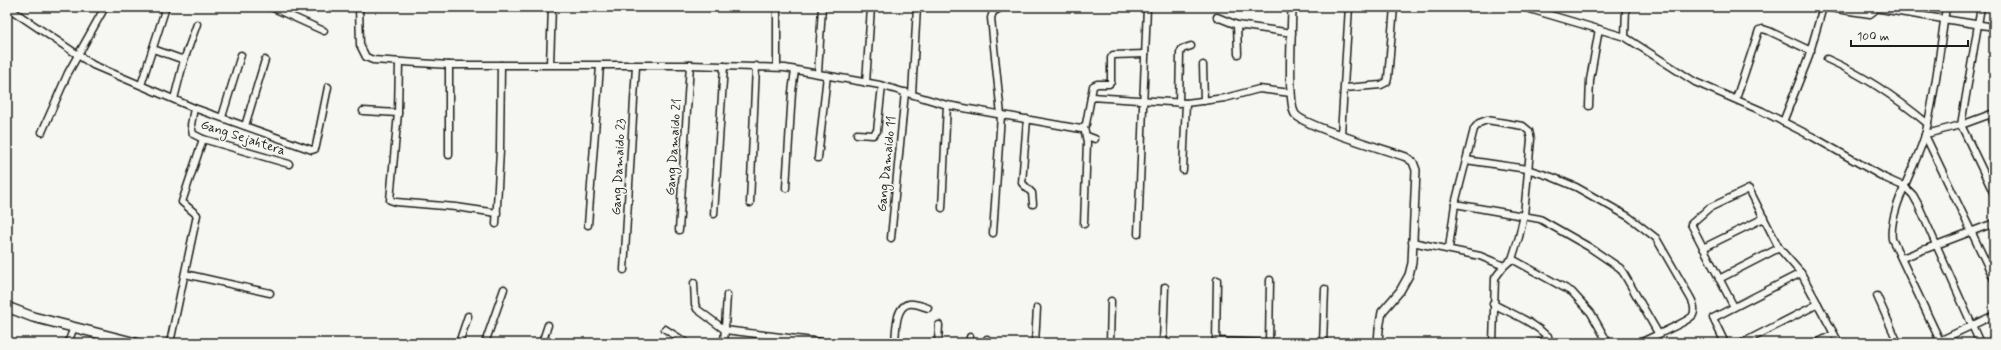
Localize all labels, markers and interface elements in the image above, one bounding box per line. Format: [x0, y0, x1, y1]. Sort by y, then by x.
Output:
scale bar [1851, 22, 1968, 48]
text: 100 m [1857, 29, 1889, 45]
street label: Gang Damaido 21 [662, 98, 687, 196]
street label: Gang Damaido 11 [874, 115, 901, 213]
street label: Gang Sejahtera [198, 116, 288, 161]
street label: Gang Damaido 23 [608, 118, 631, 216]

